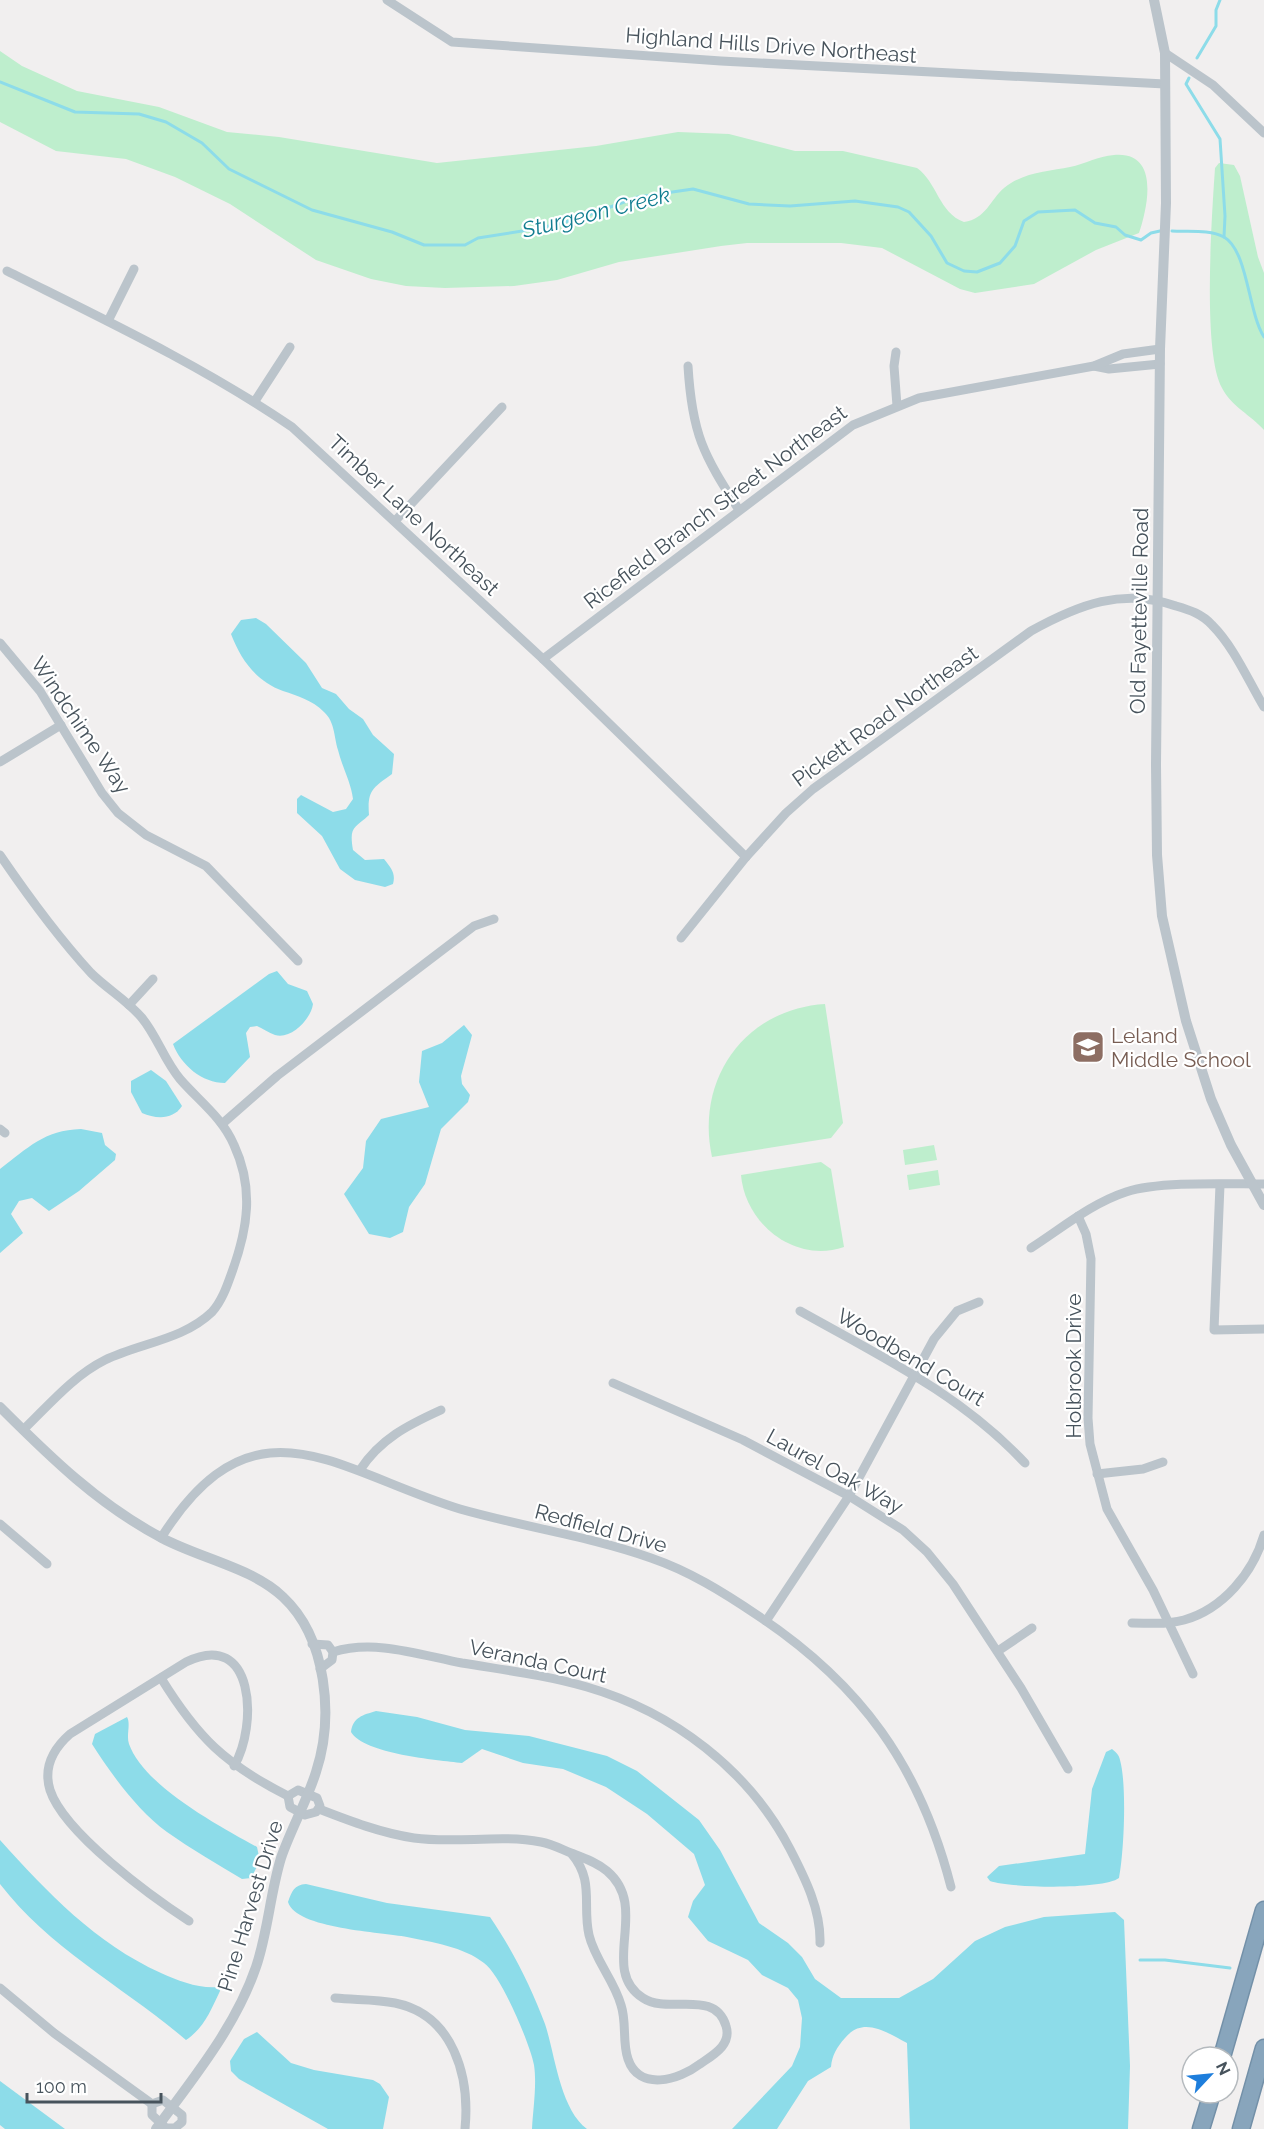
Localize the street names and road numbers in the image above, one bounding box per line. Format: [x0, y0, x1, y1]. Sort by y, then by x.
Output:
street label: Highland Hills Drive Northeast [625, 22, 917, 68]
street label: Ricefield Branch Street Northeast [579, 400, 851, 614]
street label: Timber Lane Northeast [324, 429, 504, 601]
street label: Old Fayetteville Road [1125, 508, 1153, 714]
street label: Pickett Road Northeast [787, 640, 983, 792]
street label: Windchime Way [26, 652, 136, 798]
street label: Holbrook Drive [1061, 1293, 1086, 1439]
street label: Woodbend Court [832, 1303, 990, 1411]
street label: Laurel Oak Way [762, 1423, 908, 1519]
street label: Redfield Drive [532, 1498, 670, 1558]
street label: Veranda Court [467, 1634, 609, 1688]
street label: Pine Harvest Drive [212, 1817, 288, 1995]

